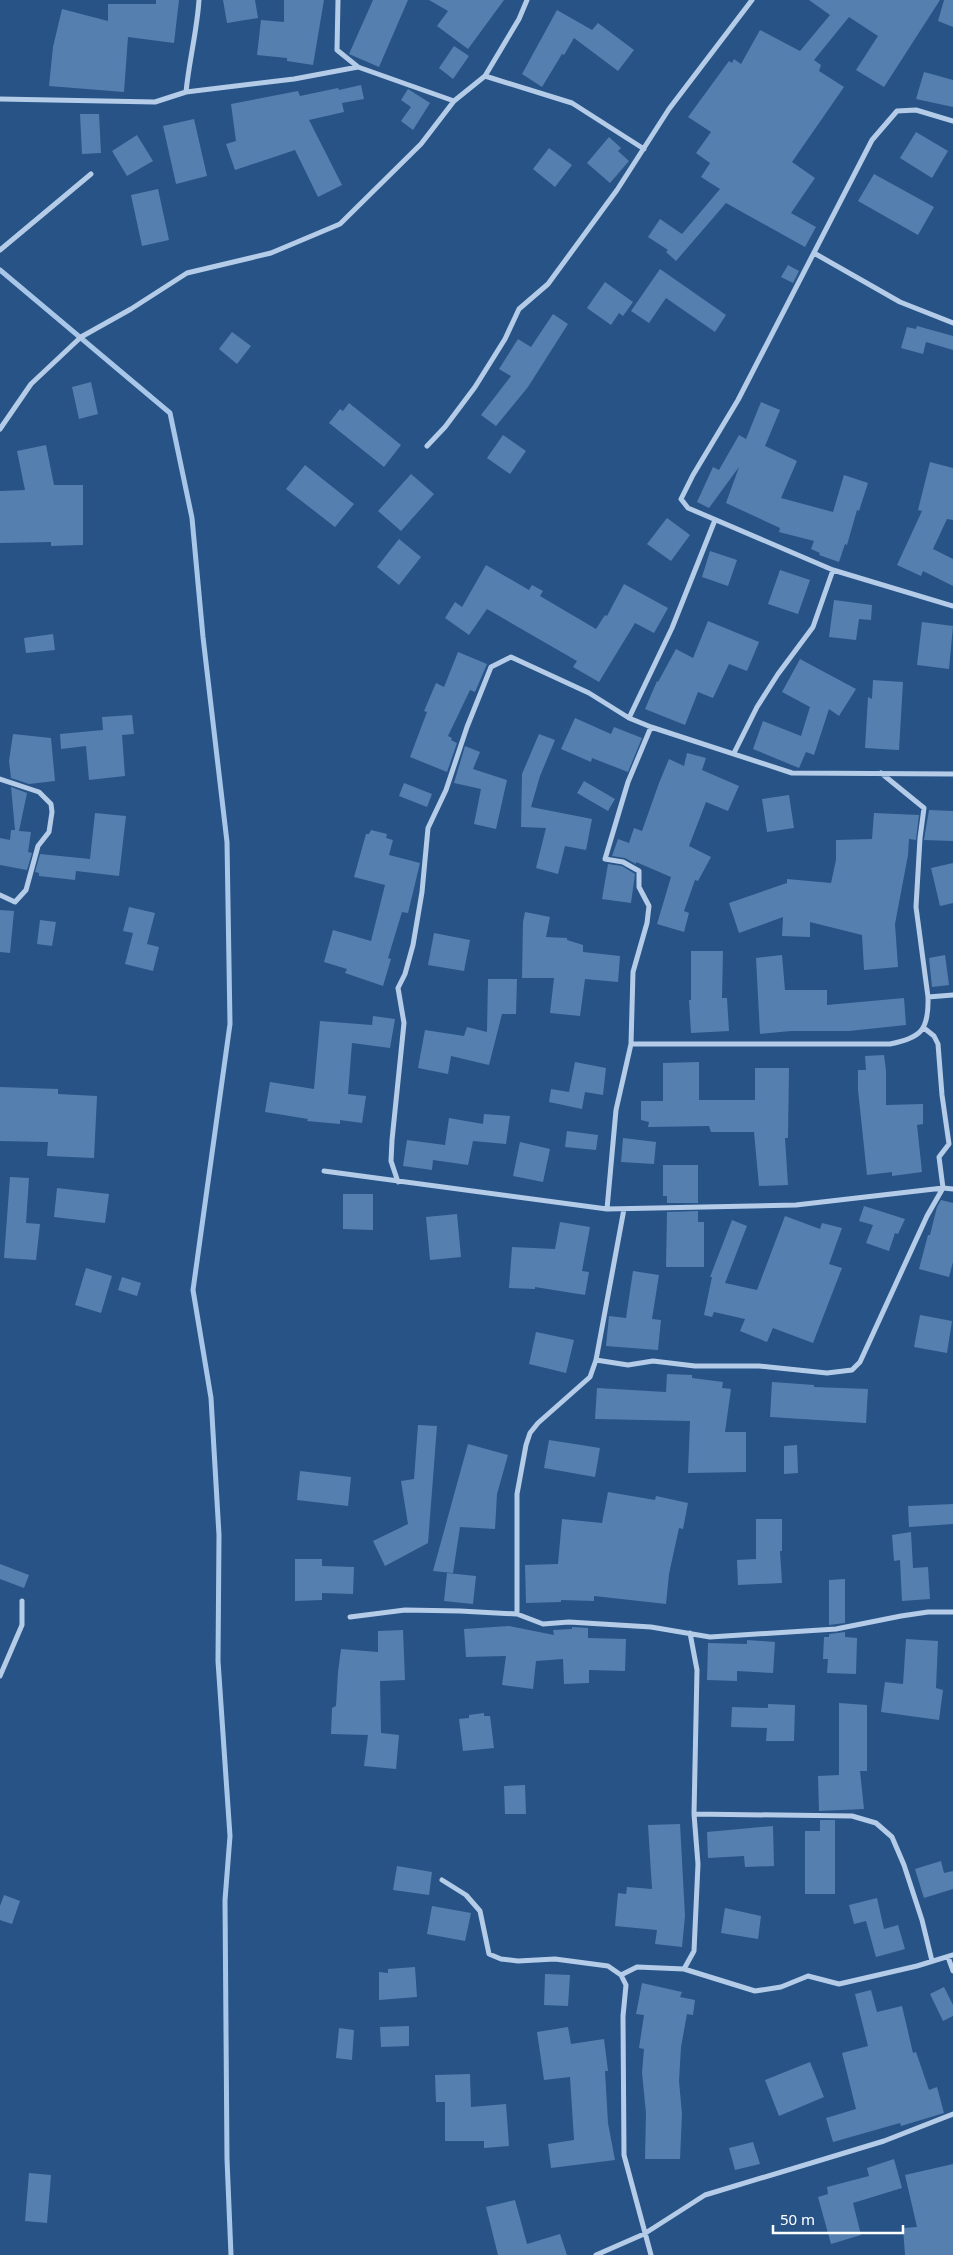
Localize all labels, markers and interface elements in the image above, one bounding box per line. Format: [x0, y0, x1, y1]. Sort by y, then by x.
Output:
scale bar [773, 2202, 903, 2234]
text: 50 m [780, 2209, 815, 2229]

